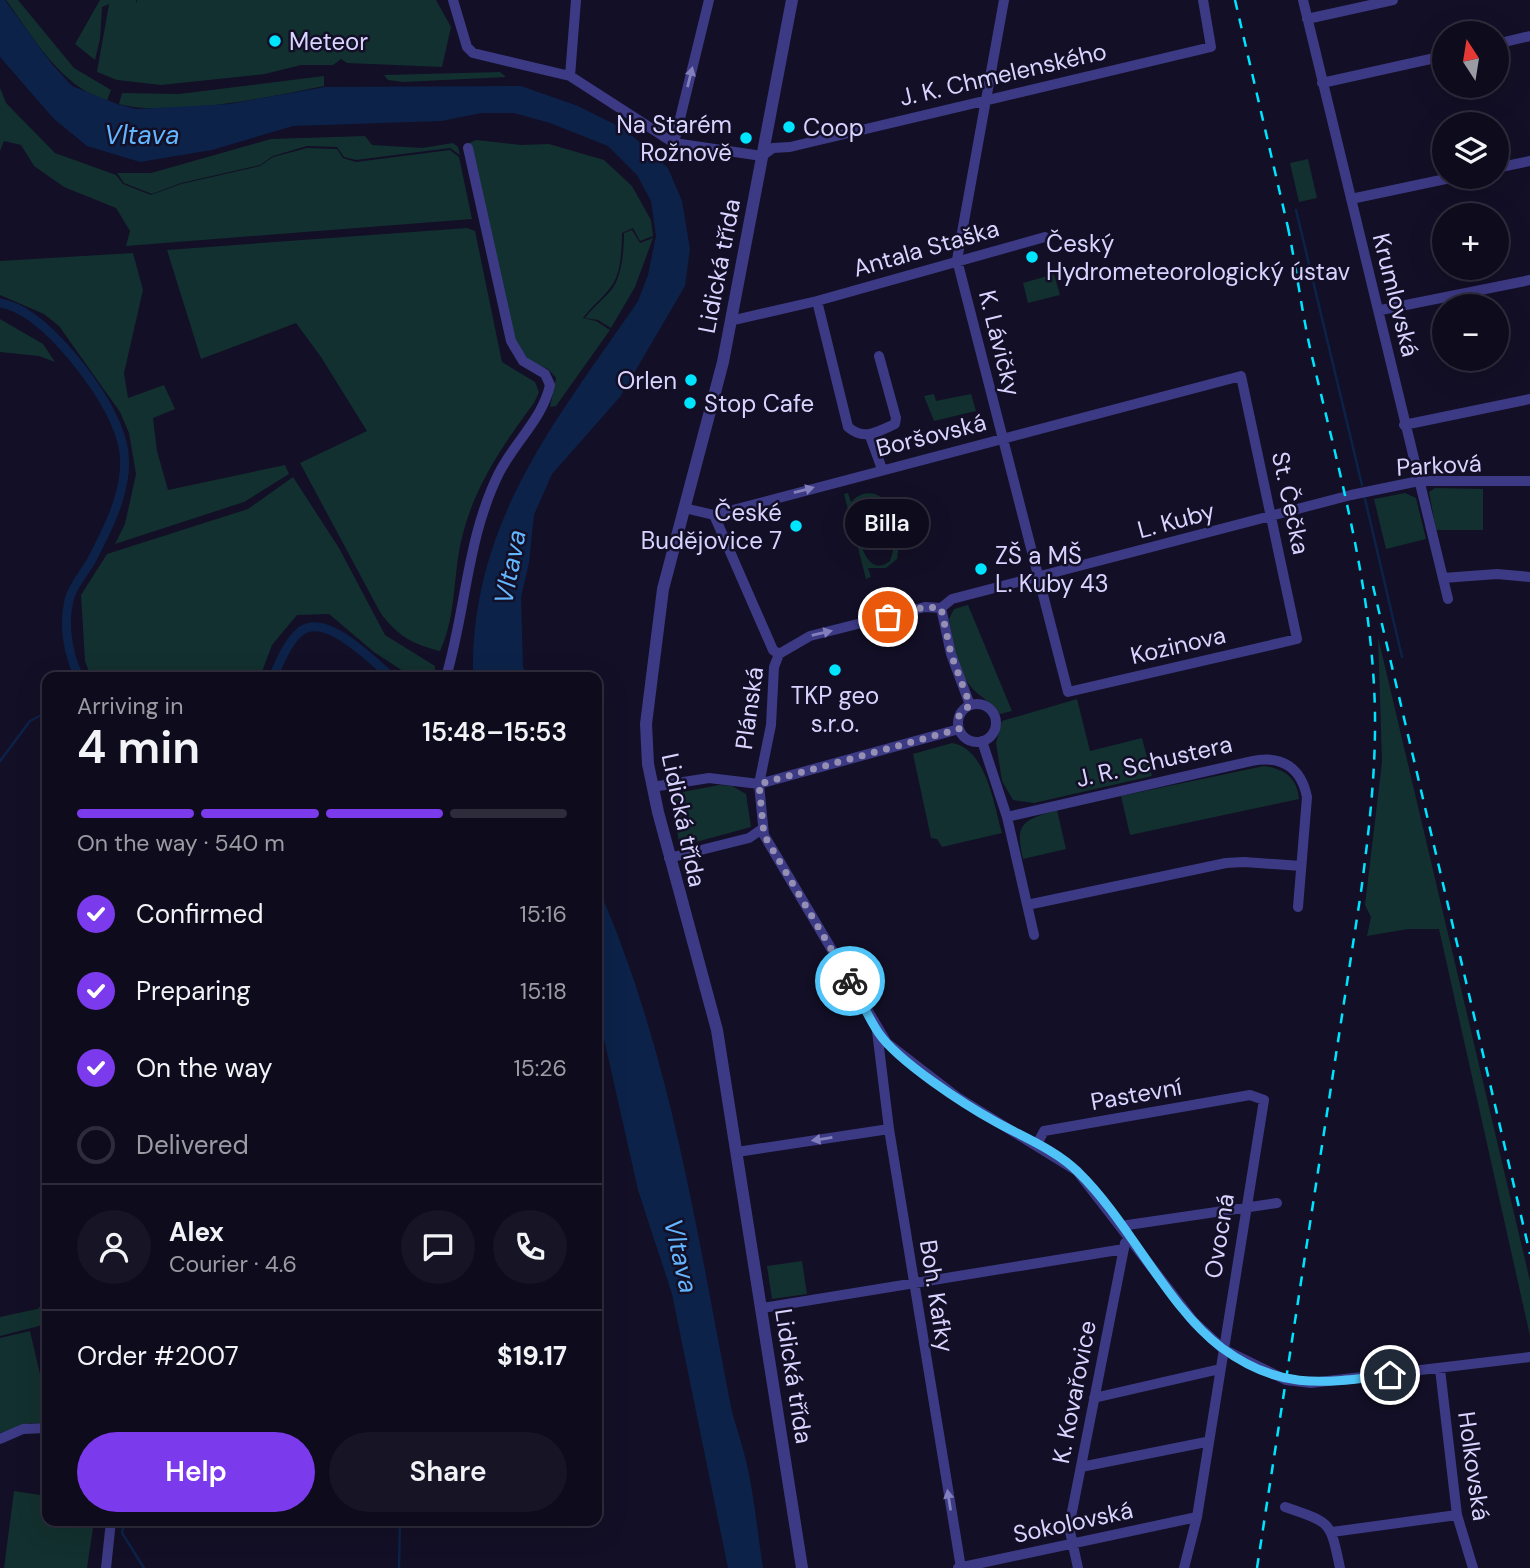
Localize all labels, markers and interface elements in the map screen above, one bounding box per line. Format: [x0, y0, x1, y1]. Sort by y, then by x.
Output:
north arrow [1432, 21, 1508, 98]
map controls [1432, 21, 1509, 371]
place label: Meteor [289, 26, 368, 57]
marker: Meteor [267, 33, 283, 49]
street label: J. K. Chmelenského [896, 35, 1110, 113]
one-way arrow [685, 66, 696, 88]
place label: Na Starém Rožnově [616, 109, 732, 168]
place label: Coop [803, 112, 864, 143]
button: layers [1432, 112, 1509, 189]
water label: Vltava [104, 118, 180, 152]
marker: Coop [781, 119, 797, 135]
marker: Na Starém Rožnově [738, 130, 754, 146]
street label: Lidická třída [691, 196, 747, 336]
button: + [1432, 203, 1509, 280]
street label: Antala Staška [849, 212, 1003, 284]
place label: Český Hydrometeorologický ústav [1046, 228, 1351, 287]
street label: Krumlovská [1366, 230, 1426, 360]
marker: Český Hydrometeorologický ústav [1024, 249, 1040, 265]
street label: K. Lávičky [972, 287, 1028, 399]
button: − [1432, 294, 1509, 371]
place label: Orlen [617, 365, 677, 396]
marker: Orlen [683, 372, 699, 388]
place label: Stop Cafe [704, 388, 814, 419]
marker: Stop Cafe [682, 395, 698, 411]
street label: Boršovská [873, 406, 989, 464]
street label: Parková [1396, 447, 1482, 483]
street label: St. Čečka [1265, 449, 1317, 557]
one-way arrow [793, 485, 814, 495]
street label: L. Kuby [1134, 495, 1218, 545]
place label: České Budějovice 7 [641, 497, 782, 556]
callout: Billa [846, 498, 930, 547]
text: Billa [864, 508, 910, 538]
marker: České Budějovice 7 [788, 518, 804, 534]
water label: Vltava [486, 527, 534, 607]
place label: ZŠ a MŠ L. Kuby 43 [995, 540, 1109, 599]
marker: ZŠ a MŠ L. Kuby 43 [973, 561, 989, 577]
pin [858, 587, 918, 647]
icon: bag [869, 598, 907, 636]
street label: Kozinova [1127, 619, 1229, 671]
one-way arrow [811, 627, 833, 638]
marker: TKP geo s.r.o. [827, 662, 843, 678]
street label: Plánská [728, 665, 770, 751]
place label: TKP geo s.r.o. [791, 680, 879, 739]
text: Arriving in [77, 691, 183, 721]
text: 15:48–15:53 [422, 715, 567, 749]
text: 4 min [77, 717, 200, 777]
street label: J. R. Schustera [1073, 728, 1235, 794]
street label: Lidická třída [655, 750, 713, 890]
text: On the way · 540 m [77, 828, 285, 858]
icon: check [77, 895, 115, 933]
text: Confirmed [136, 897, 263, 931]
text: 15:16 [520, 899, 567, 929]
courier [815, 946, 885, 1016]
icon: bike [831, 962, 869, 1000]
icon: check [77, 972, 115, 1010]
text: Preparing [136, 974, 251, 1008]
text: 15:18 [520, 976, 567, 1006]
icon: check [77, 1049, 115, 1087]
text: On the way [136, 1051, 272, 1085]
text: 15:26 [513, 1053, 567, 1083]
street label: Pastevní [1088, 1071, 1185, 1117]
text: Delivered [136, 1128, 249, 1162]
one-way arrow [811, 1134, 833, 1145]
street label: Ovocná [1197, 1191, 1241, 1281]
button: person [77, 1210, 151, 1284]
button: chat [401, 1210, 475, 1284]
button: phone [493, 1210, 567, 1284]
text: Alex [169, 1215, 224, 1249]
water label: Vltava [656, 1215, 706, 1297]
street label: Boh. Kafky [913, 1237, 961, 1355]
text: Courier · 4.6 [169, 1249, 297, 1279]
street label: Lidická třída [768, 1306, 820, 1446]
street label: K. Kovařovice [1045, 1318, 1103, 1466]
text: Order #2007 [77, 1339, 239, 1373]
text: $19.17 [497, 1339, 567, 1373]
pin [1360, 1345, 1420, 1405]
icon: home [1371, 1356, 1409, 1394]
street label: Holkovská [1451, 1409, 1497, 1523]
button: Help [77, 1432, 315, 1512]
button: Share [329, 1432, 567, 1512]
one-way arrow [943, 1489, 954, 1511]
street label: Sokolovská [1010, 1494, 1136, 1550]

